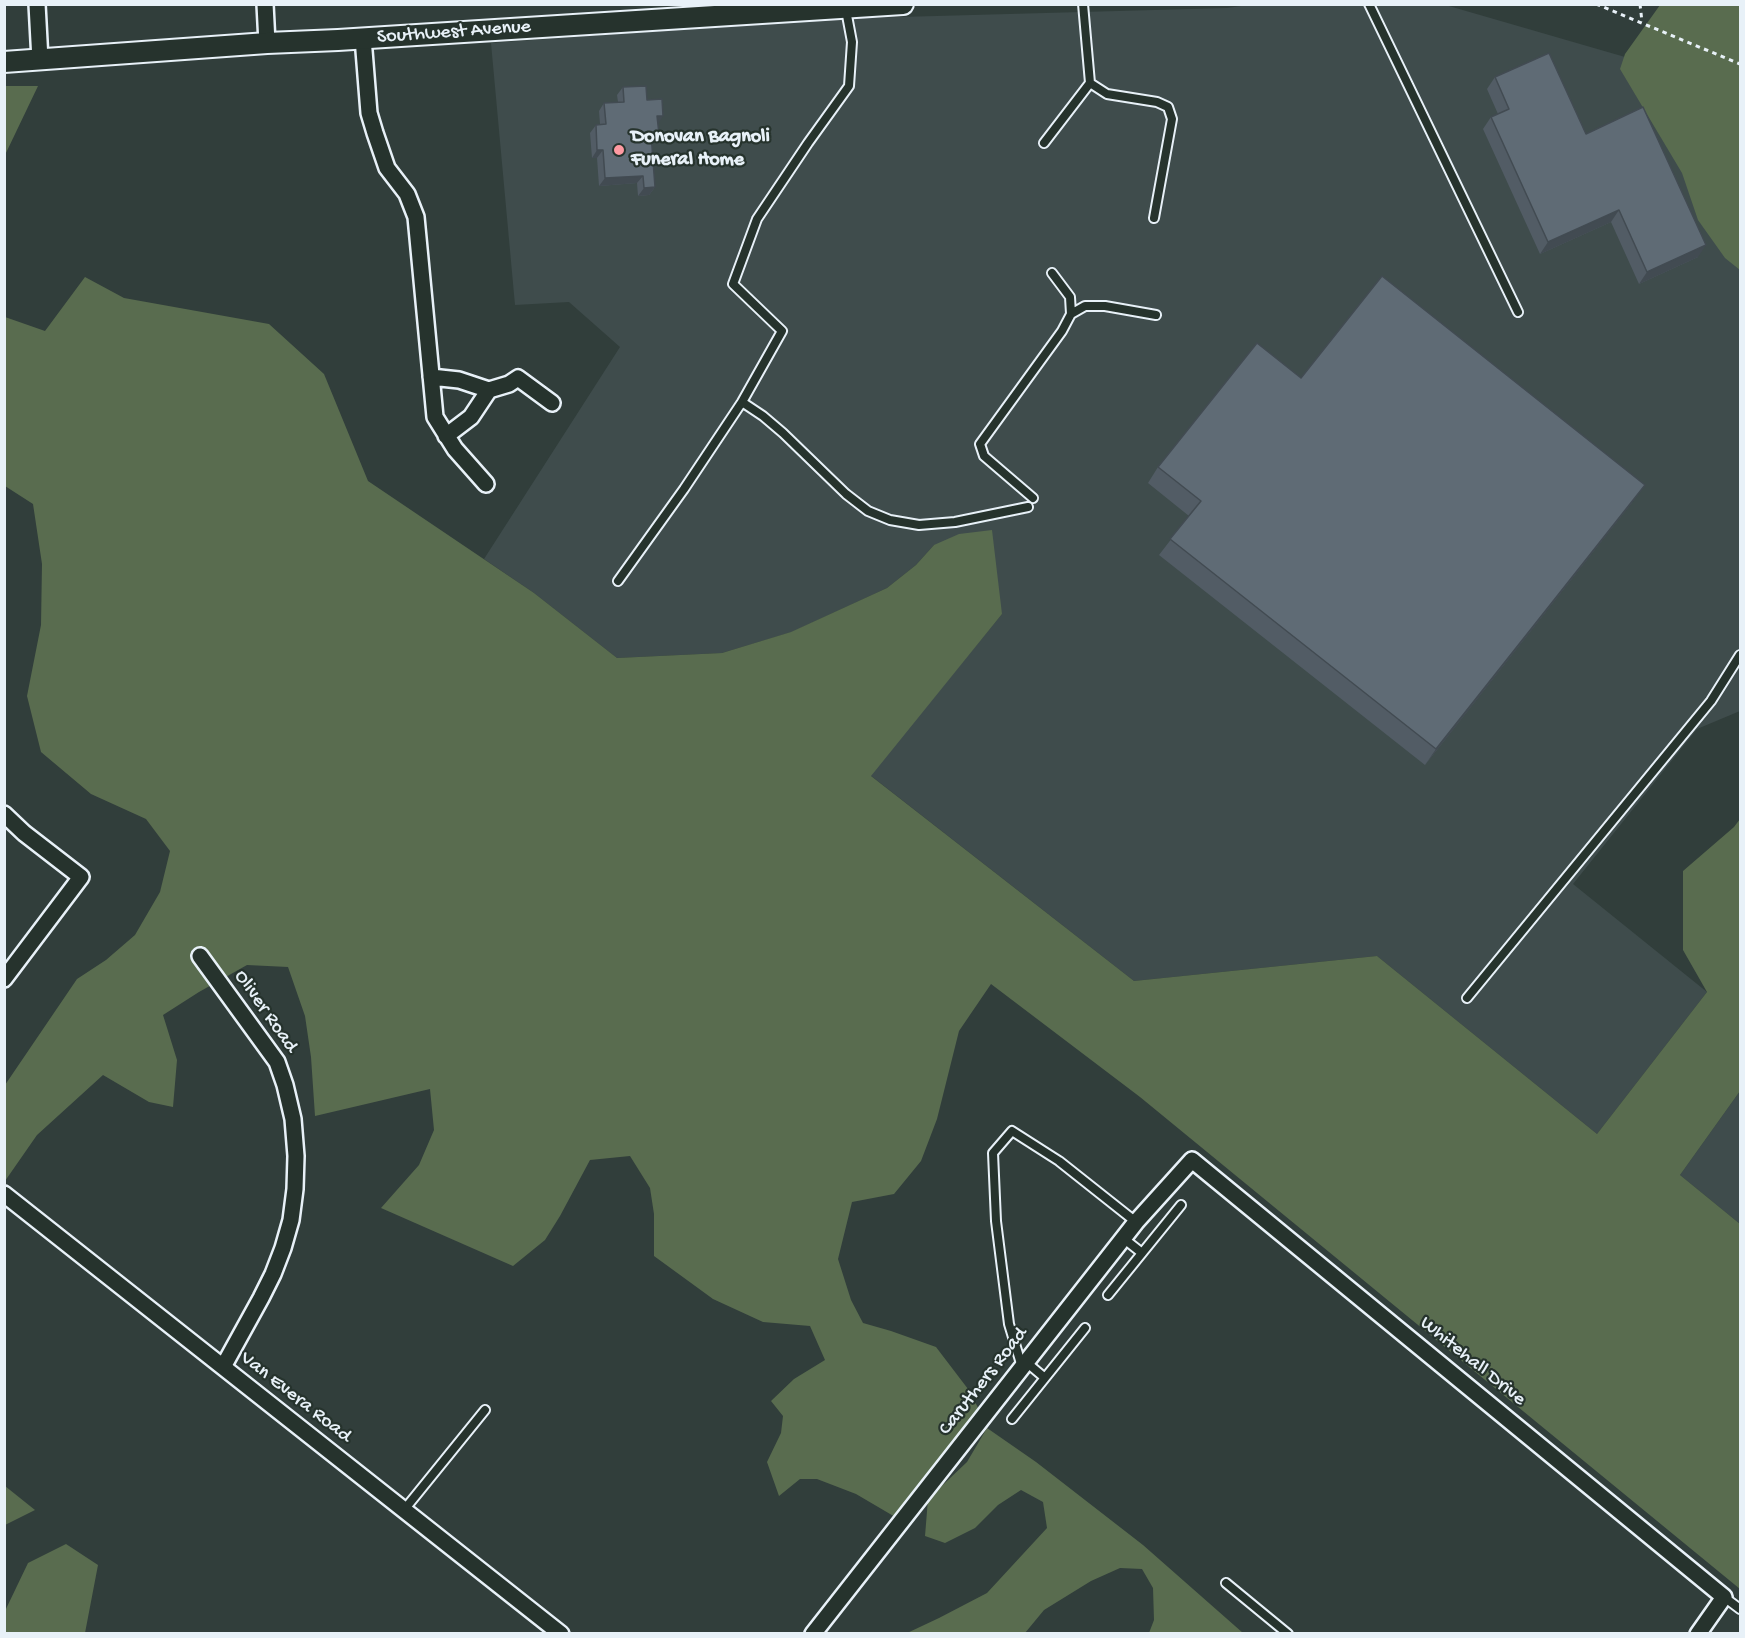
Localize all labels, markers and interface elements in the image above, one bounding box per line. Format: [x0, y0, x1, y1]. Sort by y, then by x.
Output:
street label: Southwest Avenue [376, 16, 532, 50]
place label: Donovan Bagnoli Funeral Home [631, 126, 770, 173]
marker: Donovan Bagnoli Funeral Home [612, 143, 626, 157]
street label: Oliver Road [228, 966, 302, 1058]
street label: Whitehall Drive [1414, 1312, 1530, 1412]
street label: Caruthers Road [934, 1323, 1034, 1441]
street label: Van Evera Road [235, 1347, 355, 1449]

